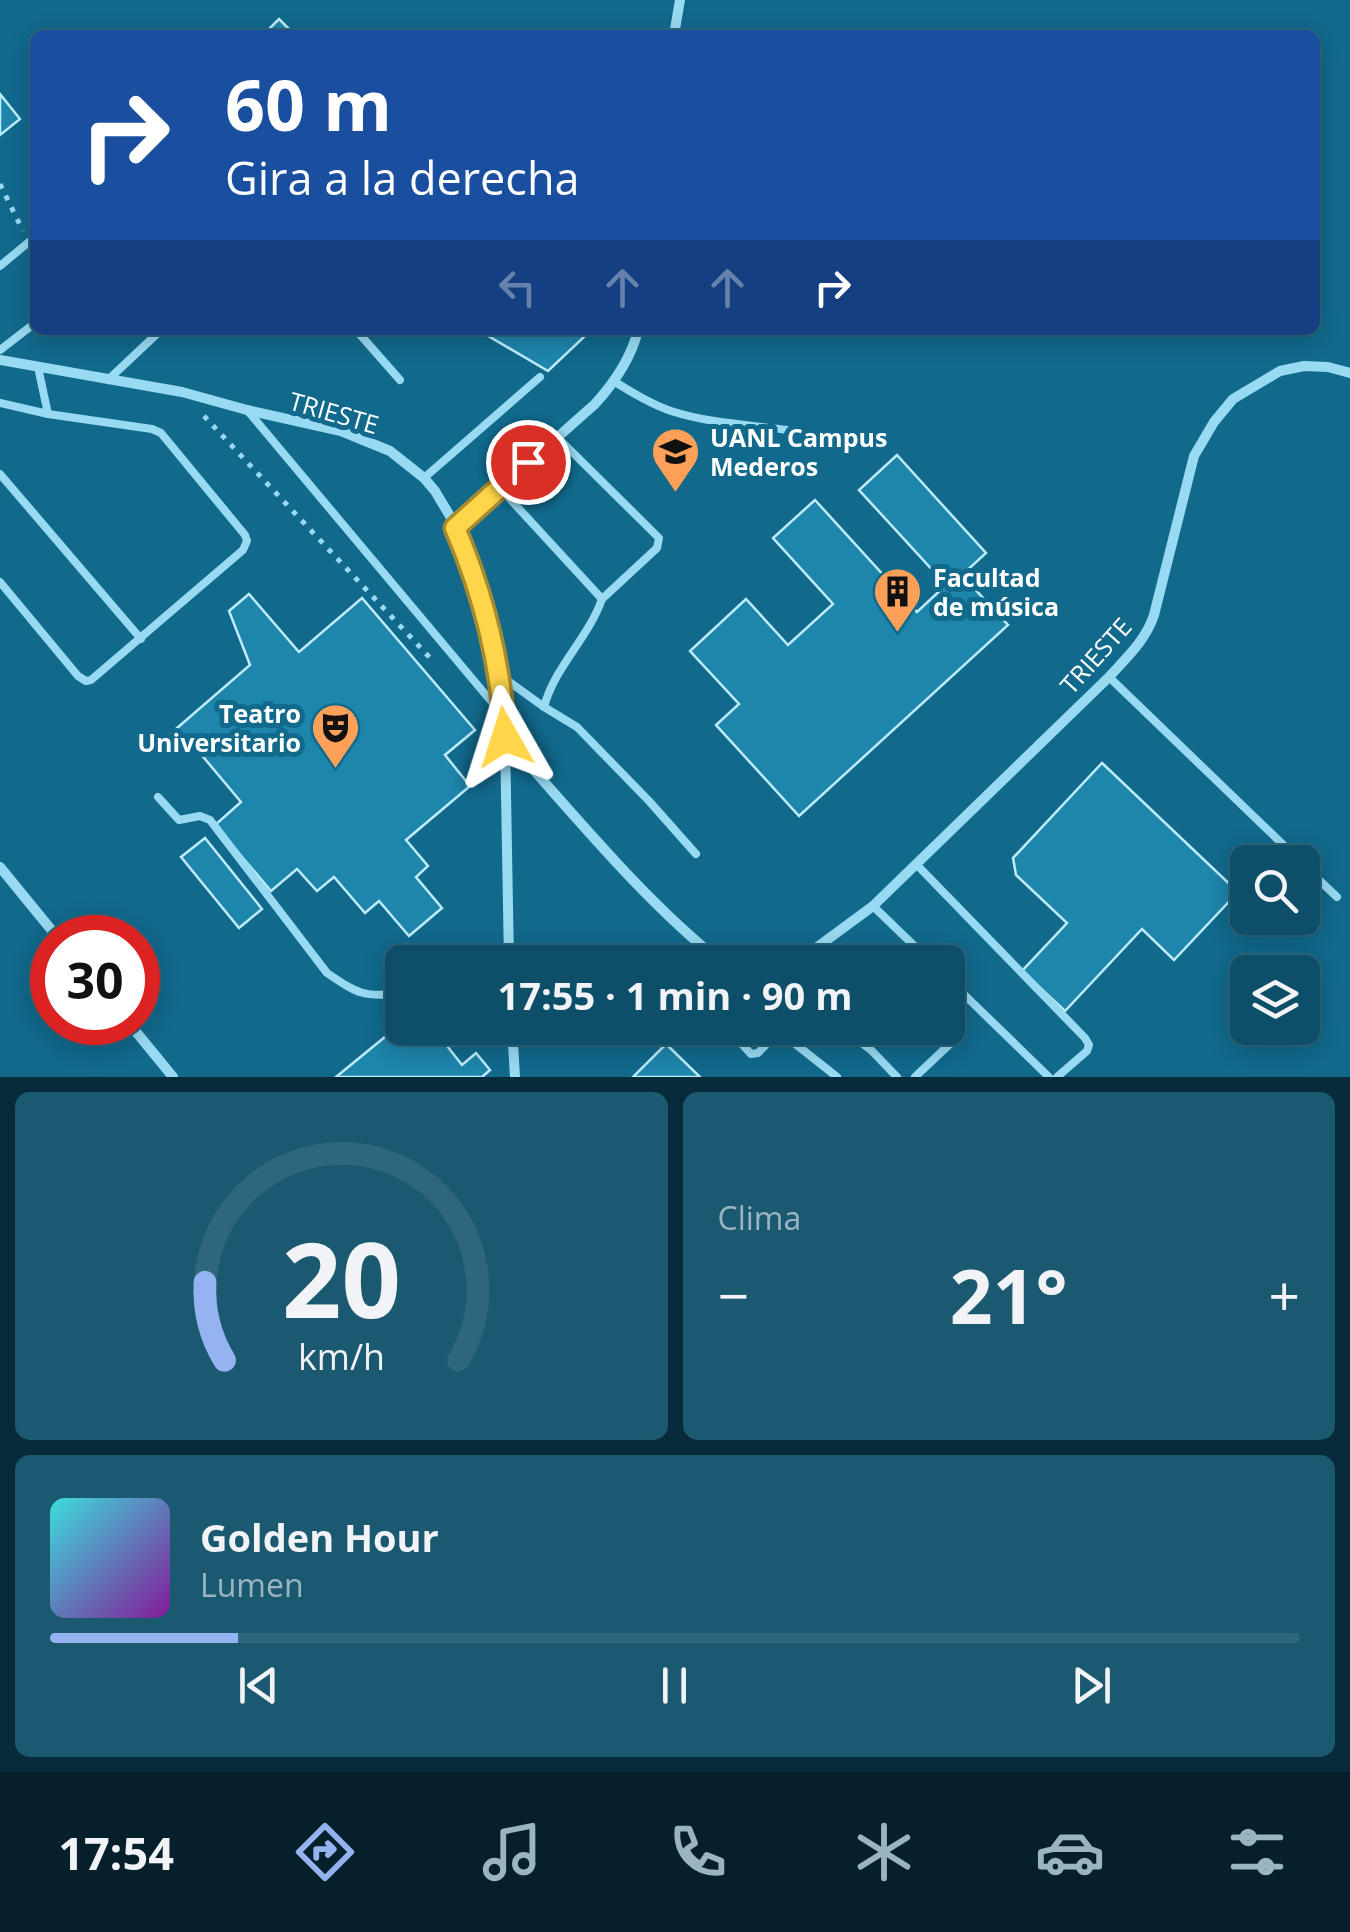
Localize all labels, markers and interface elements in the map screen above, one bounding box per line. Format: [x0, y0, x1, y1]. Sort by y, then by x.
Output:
text: 60 m [225, 56, 392, 152]
icon: right [60, 70, 190, 200]
text: Gira a la derecha [225, 147, 580, 208]
icon: left [490, 260, 545, 315]
icon: ahead [595, 260, 650, 315]
icon: ahead [700, 260, 755, 315]
icon: right [805, 260, 860, 315]
street label: TRIESTE [286, 383, 383, 441]
pin [486, 420, 571, 505]
place label: UANL Campus Mederos [710, 420, 887, 483]
school or university icon: UANL Campus Mederos [649, 426, 701, 494]
icon: arrive [501, 435, 556, 490]
place label: Facultad de música [933, 560, 1059, 623]
building icon: Facultad de música [872, 566, 924, 634]
street label: TRIESTE [1052, 610, 1138, 701]
position arrow [453, 685, 557, 789]
place label: Teatro Universitario [137, 696, 301, 759]
theatre icon: Teatro Universitario [310, 702, 362, 770]
map controls [1230, 845, 1320, 1045]
button: search [1230, 845, 1320, 935]
speed limit sign: 30 [30, 915, 160, 1045]
button: layers [1230, 955, 1320, 1045]
text: 17:55 · 1 min · 90 m [497, 969, 853, 1021]
text: Clima [718, 1196, 801, 1239]
text: 20 [282, 1207, 401, 1348]
text: 21° [950, 1244, 1068, 1346]
text: − [718, 1257, 749, 1332]
text: + [1269, 1257, 1300, 1332]
text: km/h [298, 1332, 385, 1380]
text: Golden Hour [200, 1511, 439, 1563]
text: Lumen [200, 1563, 304, 1606]
icon: previous [231, 1658, 286, 1713]
icon: pause [647, 1658, 702, 1713]
icon: next [1064, 1658, 1119, 1713]
icon: directions [290, 1817, 360, 1887]
icon: music [477, 1817, 547, 1887]
icon: phone [663, 1817, 733, 1887]
icon: climate [849, 1817, 919, 1887]
icon: car [1035, 1817, 1105, 1887]
icon: filters [1222, 1817, 1292, 1887]
text: 17:54 [58, 1822, 174, 1883]

